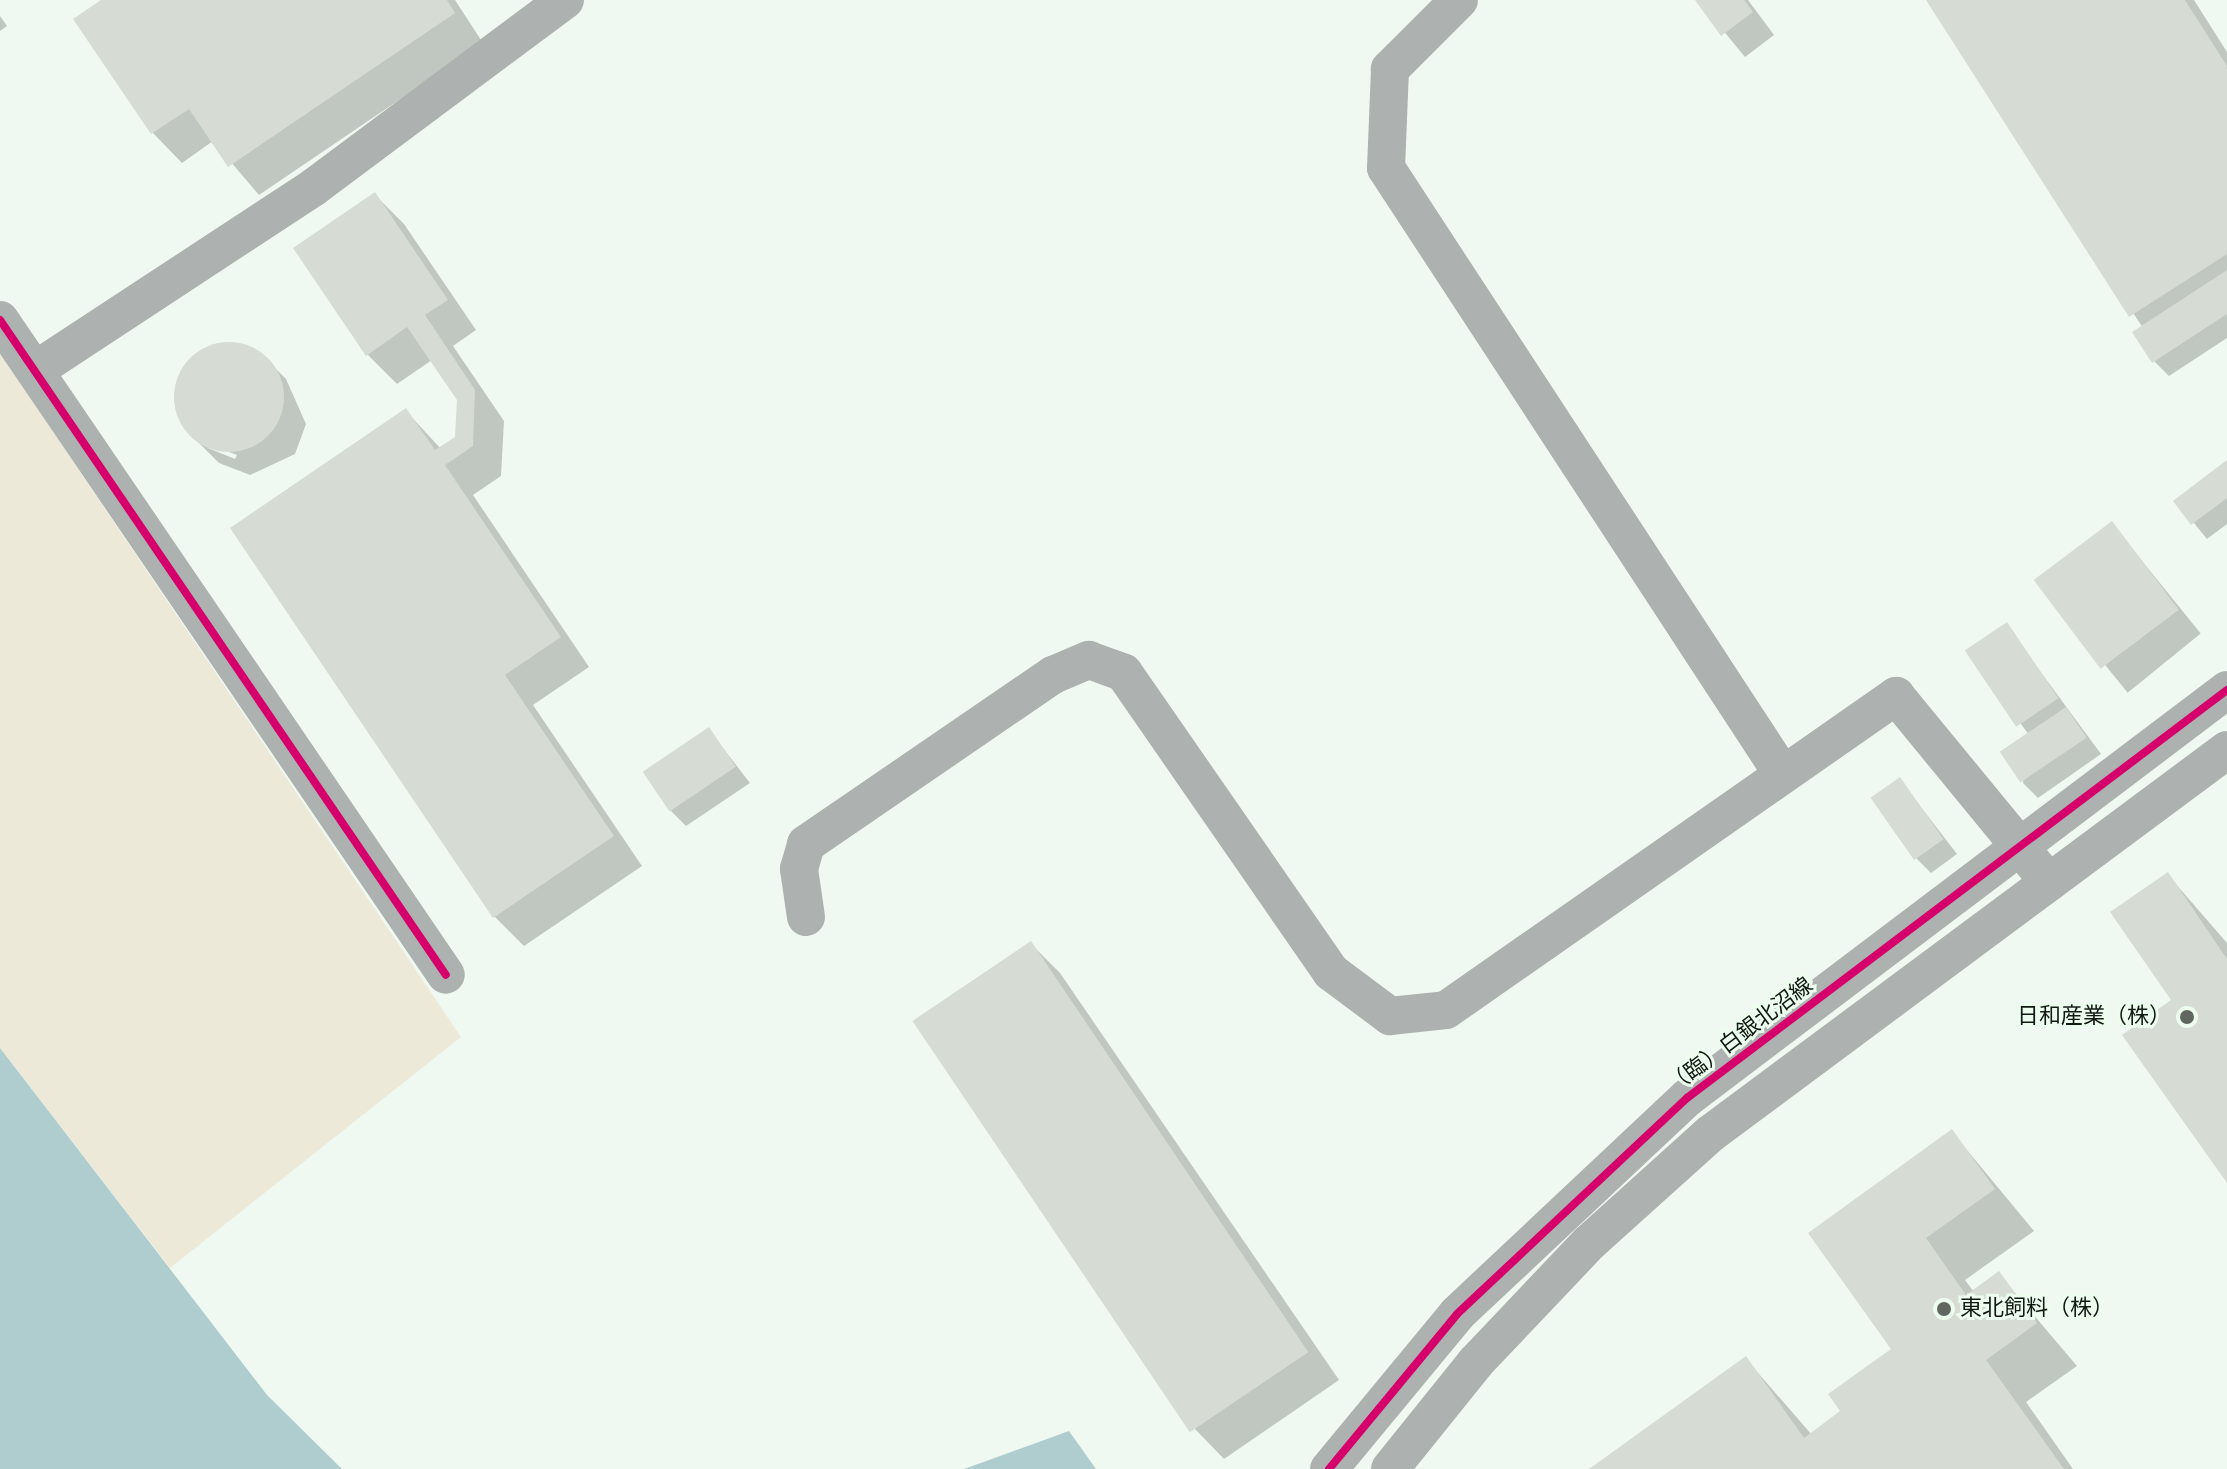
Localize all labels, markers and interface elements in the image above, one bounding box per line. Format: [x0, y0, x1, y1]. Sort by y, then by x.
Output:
street label: （臨）白銀北沼線 [1662, 972, 1818, 1100]
place label: 日和産業（株） [2017, 1004, 2171, 1030]
marker: 日和産業（株） [2178, 1008, 2196, 1026]
place label: 東北飼料（株） [1960, 1296, 2114, 1322]
marker: 東北飼料（株） [1935, 1300, 1953, 1318]

